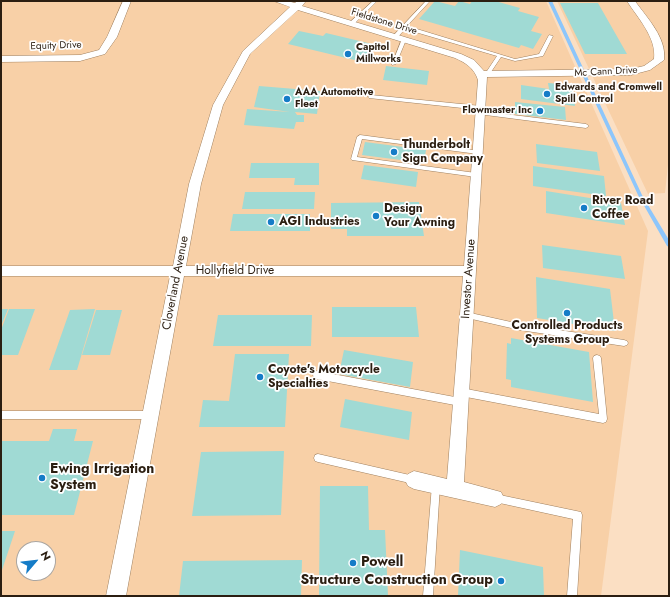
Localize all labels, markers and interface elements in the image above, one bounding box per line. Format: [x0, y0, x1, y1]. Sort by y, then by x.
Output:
street label: Fieldstone Drive [350, 6, 418, 38]
street label: Equity Drive [30, 39, 82, 53]
place label: Capitol Millworks [356, 42, 401, 66]
marker: Capitol Millworks [343, 49, 353, 59]
street label: Mc Cann Drive [574, 64, 638, 80]
place label: Edwards and Cromwell Spill Control [555, 82, 662, 106]
place label: AAA Automotive Fleet [295, 87, 374, 110]
marker: Edwards and Cromwell Spill Control [542, 89, 552, 99]
marker: AAA Automotive Fleet [282, 94, 292, 104]
place label: Flowmaster Inc [462, 105, 532, 117]
marker: Flowmaster Inc [535, 106, 545, 116]
place label: Thunderbolt Sign Company [402, 138, 483, 166]
marker: Thunderbolt Sign Company [389, 147, 399, 157]
place label: River Road Coffee [592, 194, 653, 222]
place label: Design Your Awning [384, 202, 455, 230]
marker: River Road Coffee [579, 203, 589, 213]
marker: Design Your Awning [371, 211, 381, 221]
place label: AGI Industries [279, 215, 360, 229]
marker: AGI Industries [266, 217, 276, 227]
street label: Cloverland Avenue [160, 235, 192, 331]
street label: Investor Avenue [459, 239, 479, 319]
street label: Hollyfield Drive [196, 264, 274, 278]
marker: Controlled Products Systems Group [562, 308, 572, 318]
place label: Controlled Products Systems Group [512, 319, 622, 347]
place label: Coyote's Motorcycle Specialties [268, 363, 380, 391]
marker: Coyote's Motorcycle Specialties [255, 372, 265, 382]
place label: Ewing Irrigation System [50, 462, 154, 494]
marker: Ewing Irrigation System [37, 473, 47, 483]
north arrow [16, 541, 56, 581]
text: N [37, 548, 55, 563]
place label: Powell [361, 555, 403, 571]
marker: Powell [348, 558, 358, 568]
place label: Structure Construction Group [300, 573, 493, 589]
marker: Structure Construction Group [496, 576, 506, 586]

